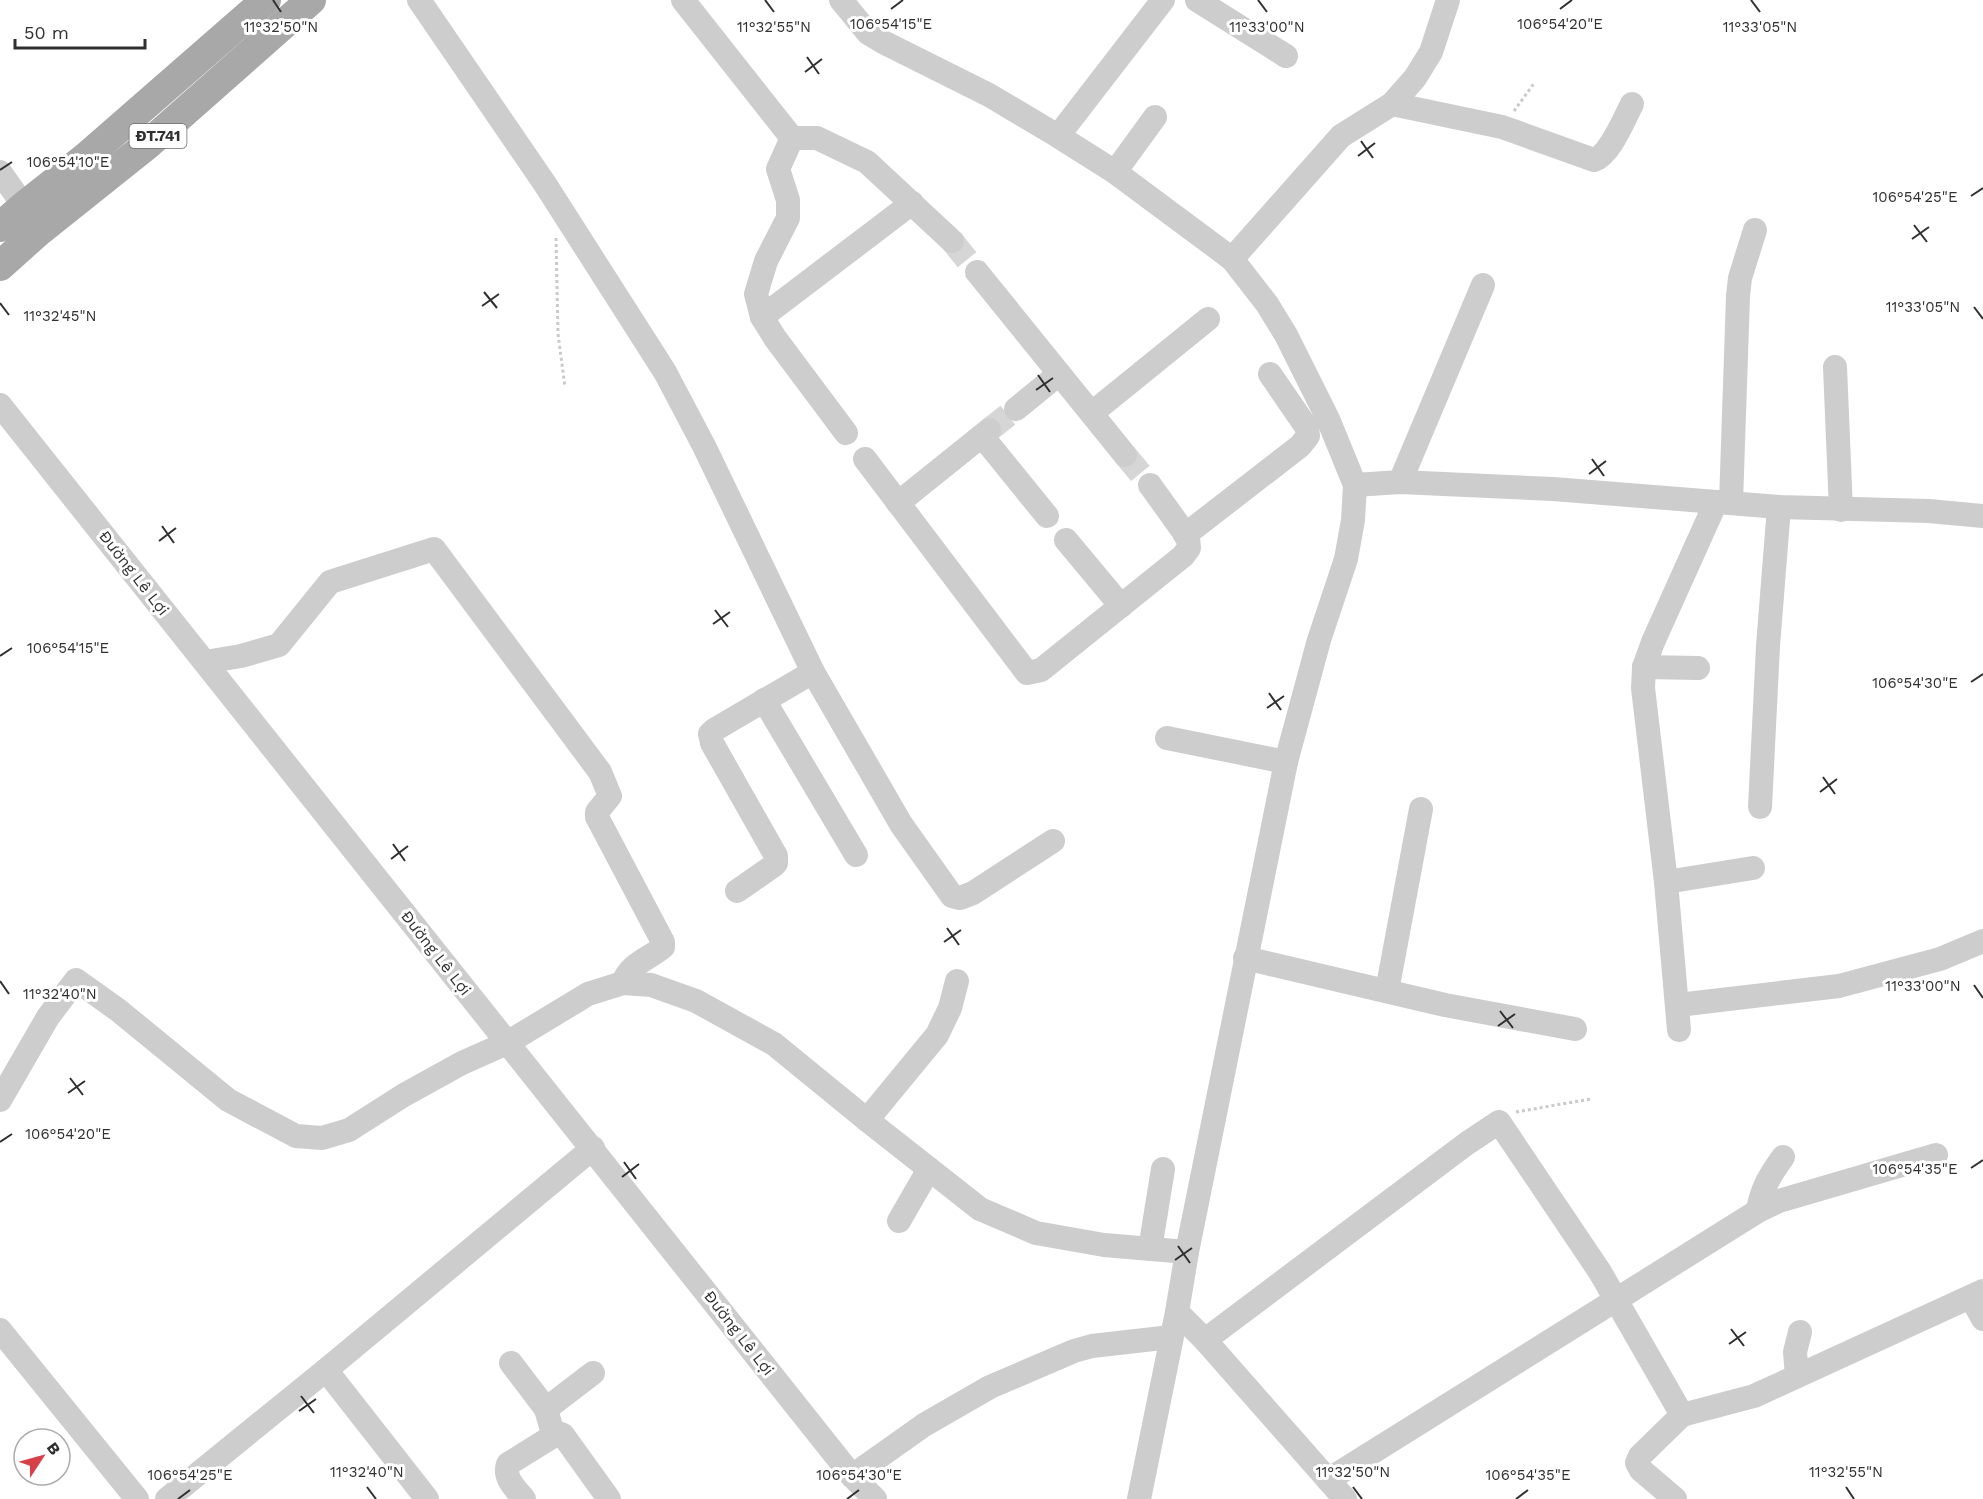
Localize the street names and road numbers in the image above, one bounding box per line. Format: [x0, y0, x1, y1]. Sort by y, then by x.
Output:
road number: ĐT.741 [130, 124, 186, 148]
street label: Đường Lê Lợi [95, 527, 173, 619]
street label: Đường Lê Lợi [397, 907, 475, 999]
street label: Đường Lê Lợi [700, 1287, 778, 1379]

